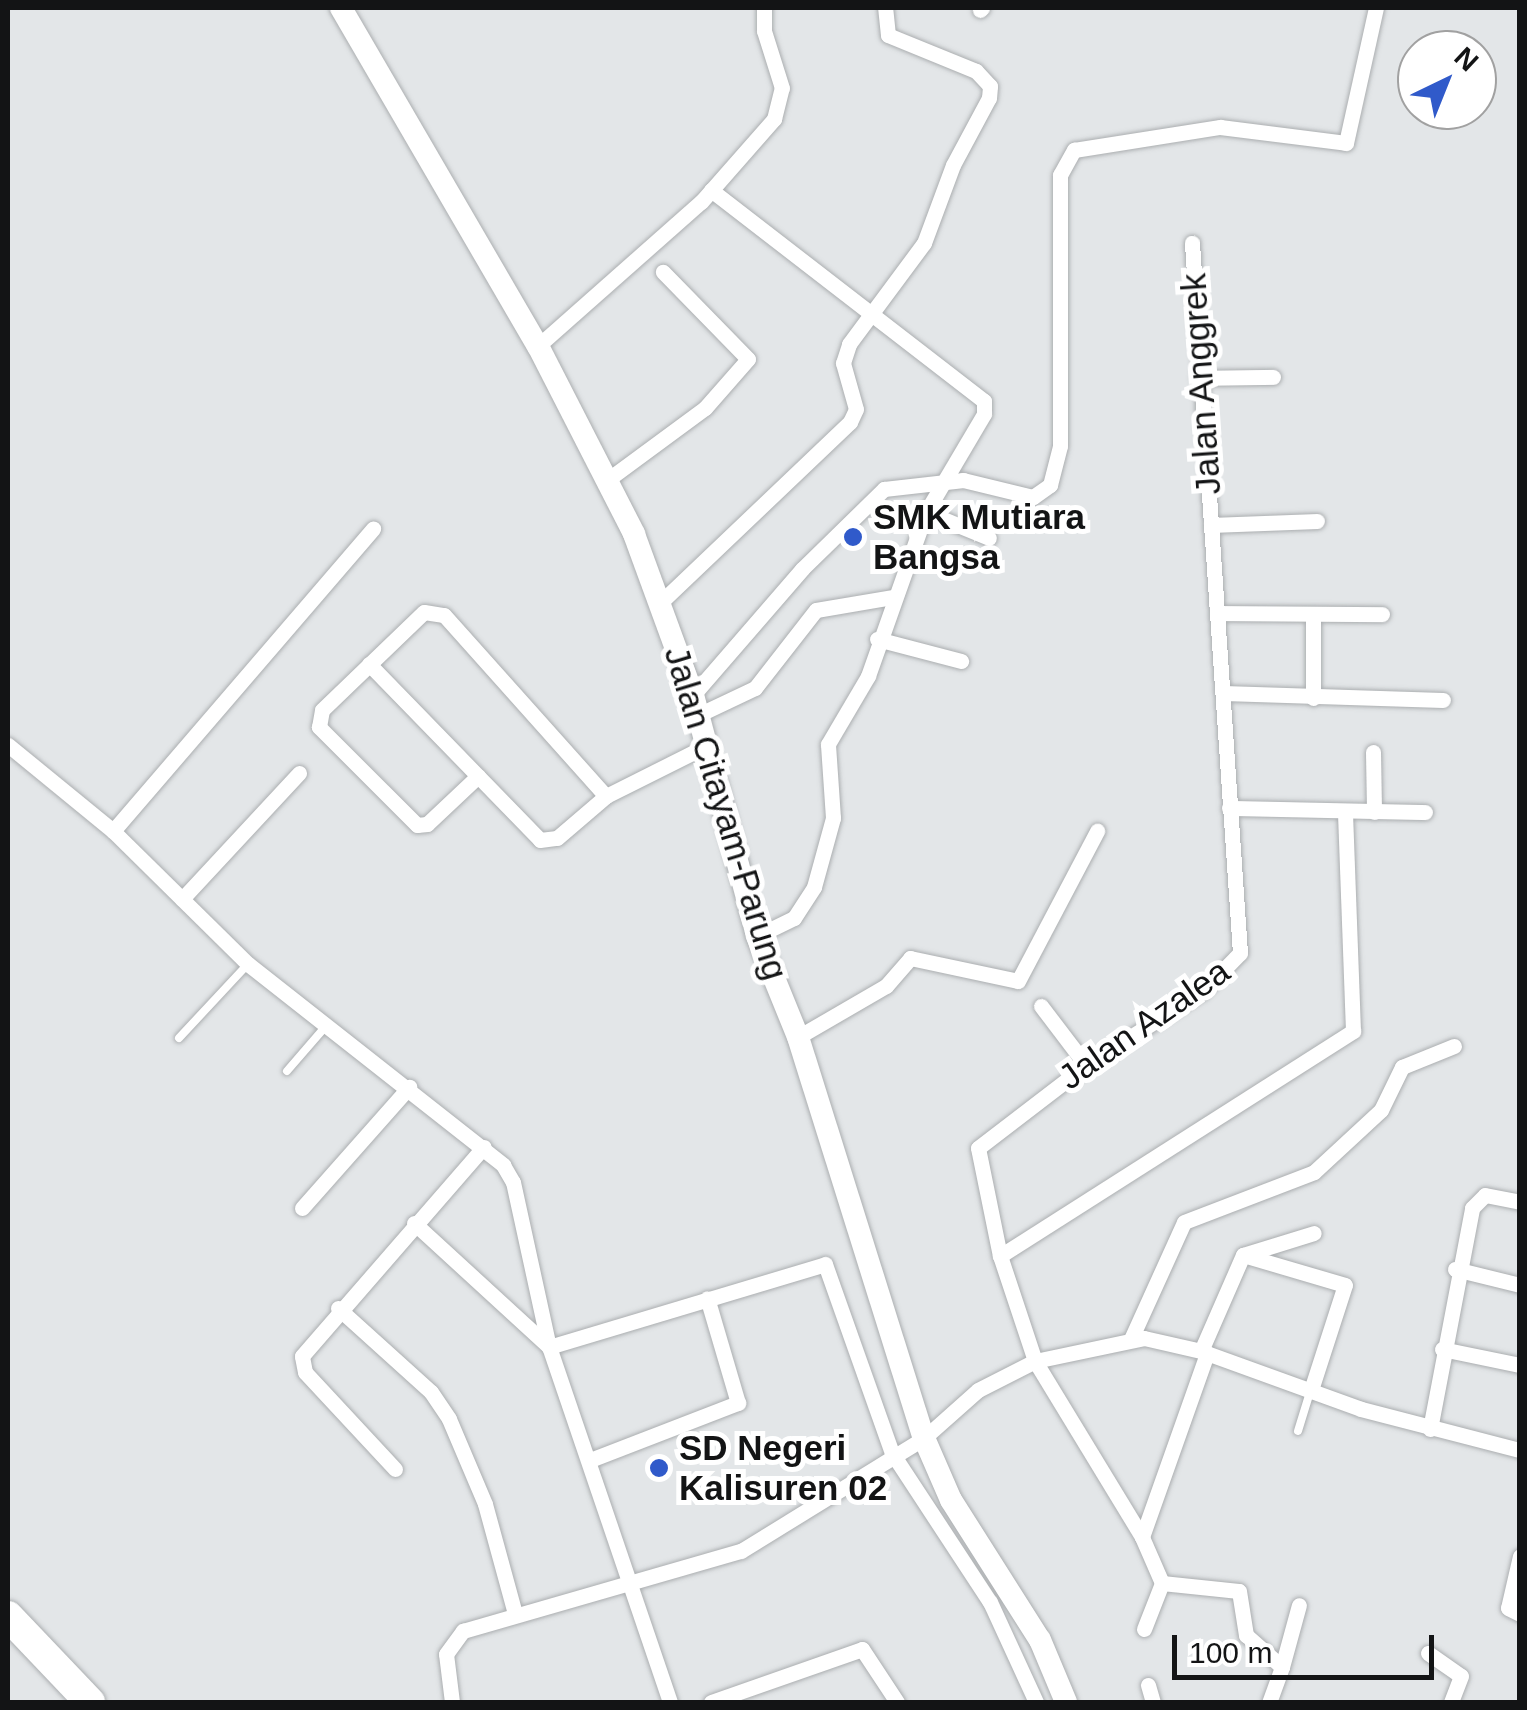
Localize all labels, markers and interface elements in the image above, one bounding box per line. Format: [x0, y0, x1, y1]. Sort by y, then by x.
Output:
north arrow [1397, 30, 1497, 130]
text: N [1448, 41, 1484, 77]
street label: Jalan Anggrek [1172, 271, 1230, 497]
place label: SMK Mutiara Bangsa [873, 496, 1085, 578]
marker: SMK Mutiara Bangsa [842, 526, 864, 548]
street label: Jalan Citayam-Parung [655, 641, 797, 985]
street label: Jalan Azalea [1050, 949, 1238, 1099]
place label: SD Negeri Kalisuren 02 [679, 1427, 887, 1509]
marker: SD Negeri Kalisuren 02 [648, 1457, 670, 1479]
scale bar [1177, 1615, 1440, 1677]
text: 100 m [1189, 1636, 1272, 1669]

